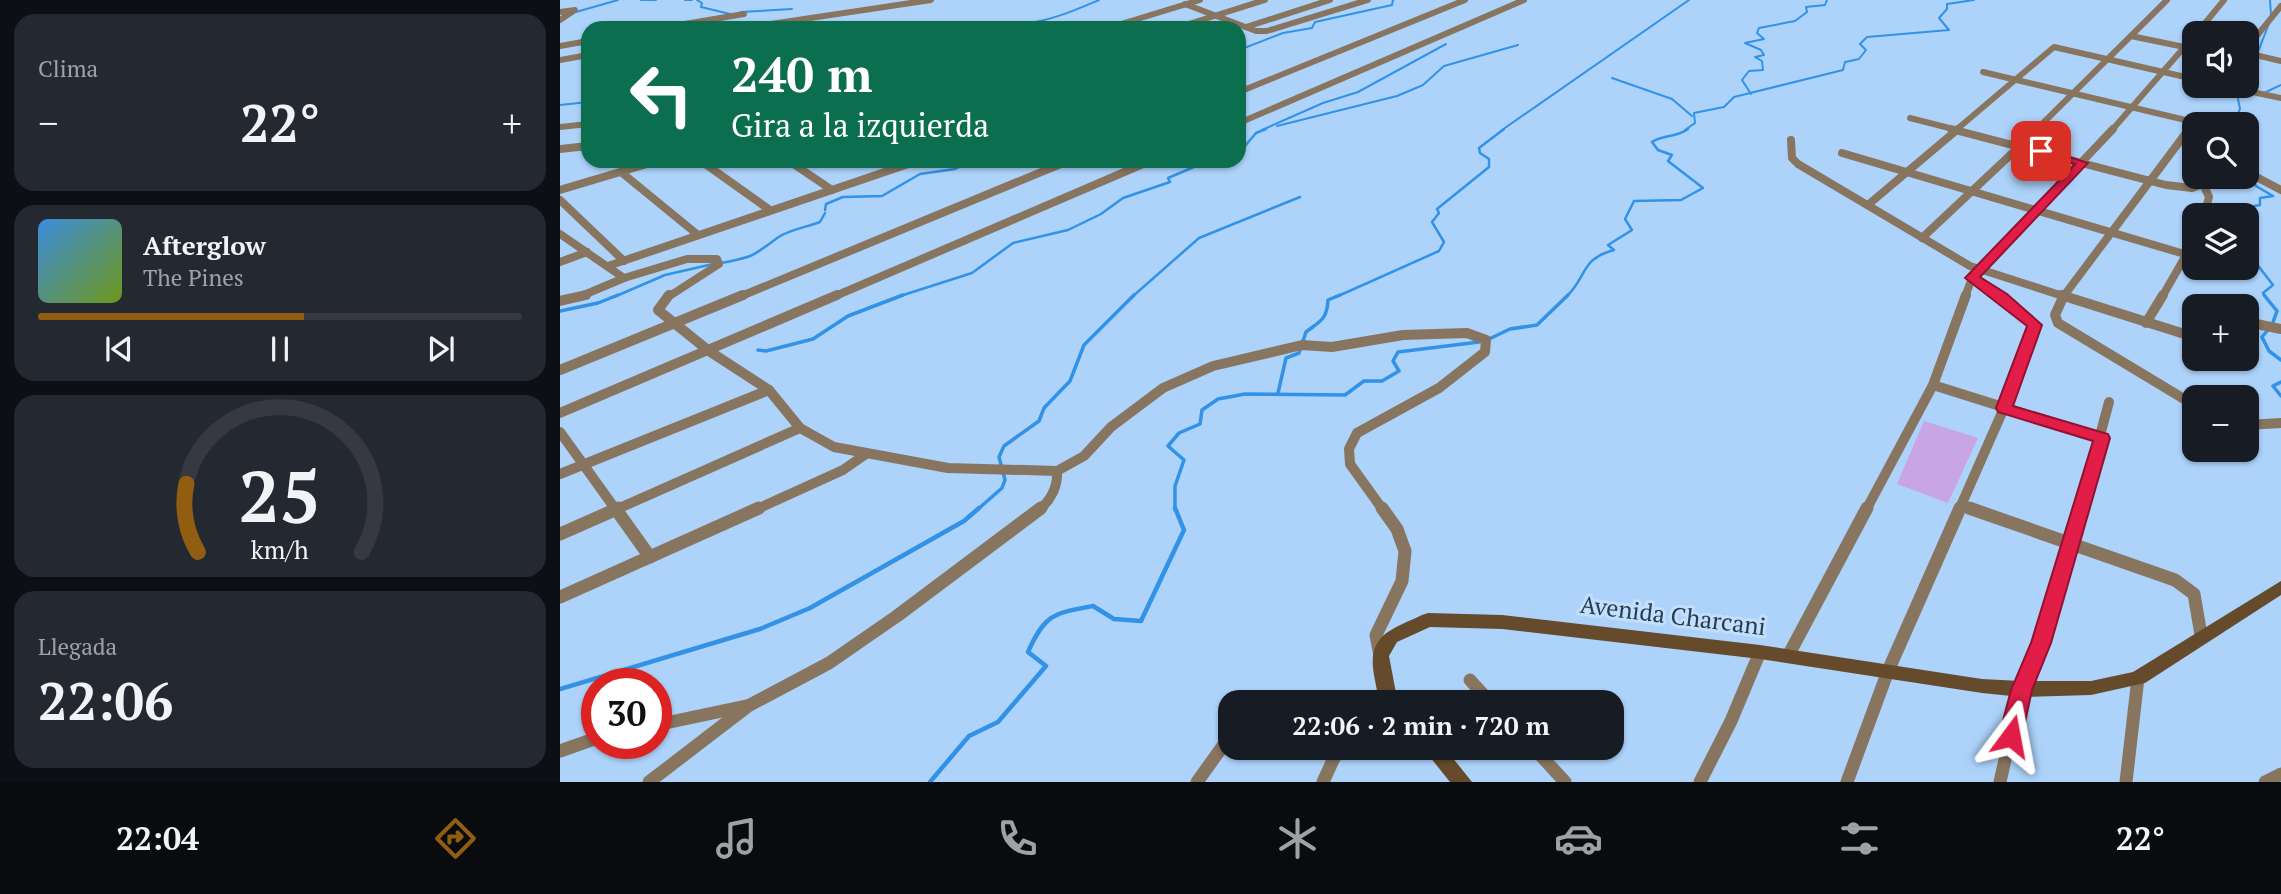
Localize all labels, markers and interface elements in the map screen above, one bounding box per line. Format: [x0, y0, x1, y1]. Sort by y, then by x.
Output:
map controls [2182, 21, 2259, 462]
button: sound [2182, 21, 2259, 98]
text: 240 m [731, 41, 873, 106]
icon: left [616, 49, 707, 140]
text: Clima [38, 53, 98, 84]
text: 22° [240, 88, 320, 157]
text: − [38, 98, 58, 148]
text: + [502, 98, 522, 148]
text: Gira a la izquierda [731, 104, 989, 146]
button: search [2182, 112, 2259, 189]
pin [2011, 121, 2071, 181]
icon: arrive [2022, 132, 2060, 170]
button: layers [2182, 203, 2259, 280]
text: Afterglow [143, 228, 266, 262]
text: The Pines [143, 262, 244, 293]
button: + [2182, 294, 2259, 371]
icon: previous [100, 330, 138, 368]
icon: pause [261, 330, 299, 368]
icon: next [422, 330, 460, 368]
button: − [2182, 385, 2259, 462]
text: 25 [239, 447, 321, 544]
text: km/h [251, 533, 309, 566]
street label: Avenida Charcani [1578, 588, 1768, 642]
text: Llegada [38, 631, 117, 662]
text: 22:06 [38, 666, 173, 735]
speed limit sign: 30 [581, 668, 672, 759]
position arrow [1974, 699, 2048, 773]
text: 22:06 · 2 min · 720 m [1292, 708, 1550, 742]
icon: directions [431, 814, 480, 863]
icon: music [712, 814, 761, 863]
icon: phone [993, 814, 1042, 863]
icon: climate [1273, 814, 1322, 863]
icon: car [1554, 814, 1603, 863]
icon: filters [1835, 814, 1884, 863]
text: 22:04 [116, 817, 199, 859]
text: 22° [2116, 817, 2165, 859]

